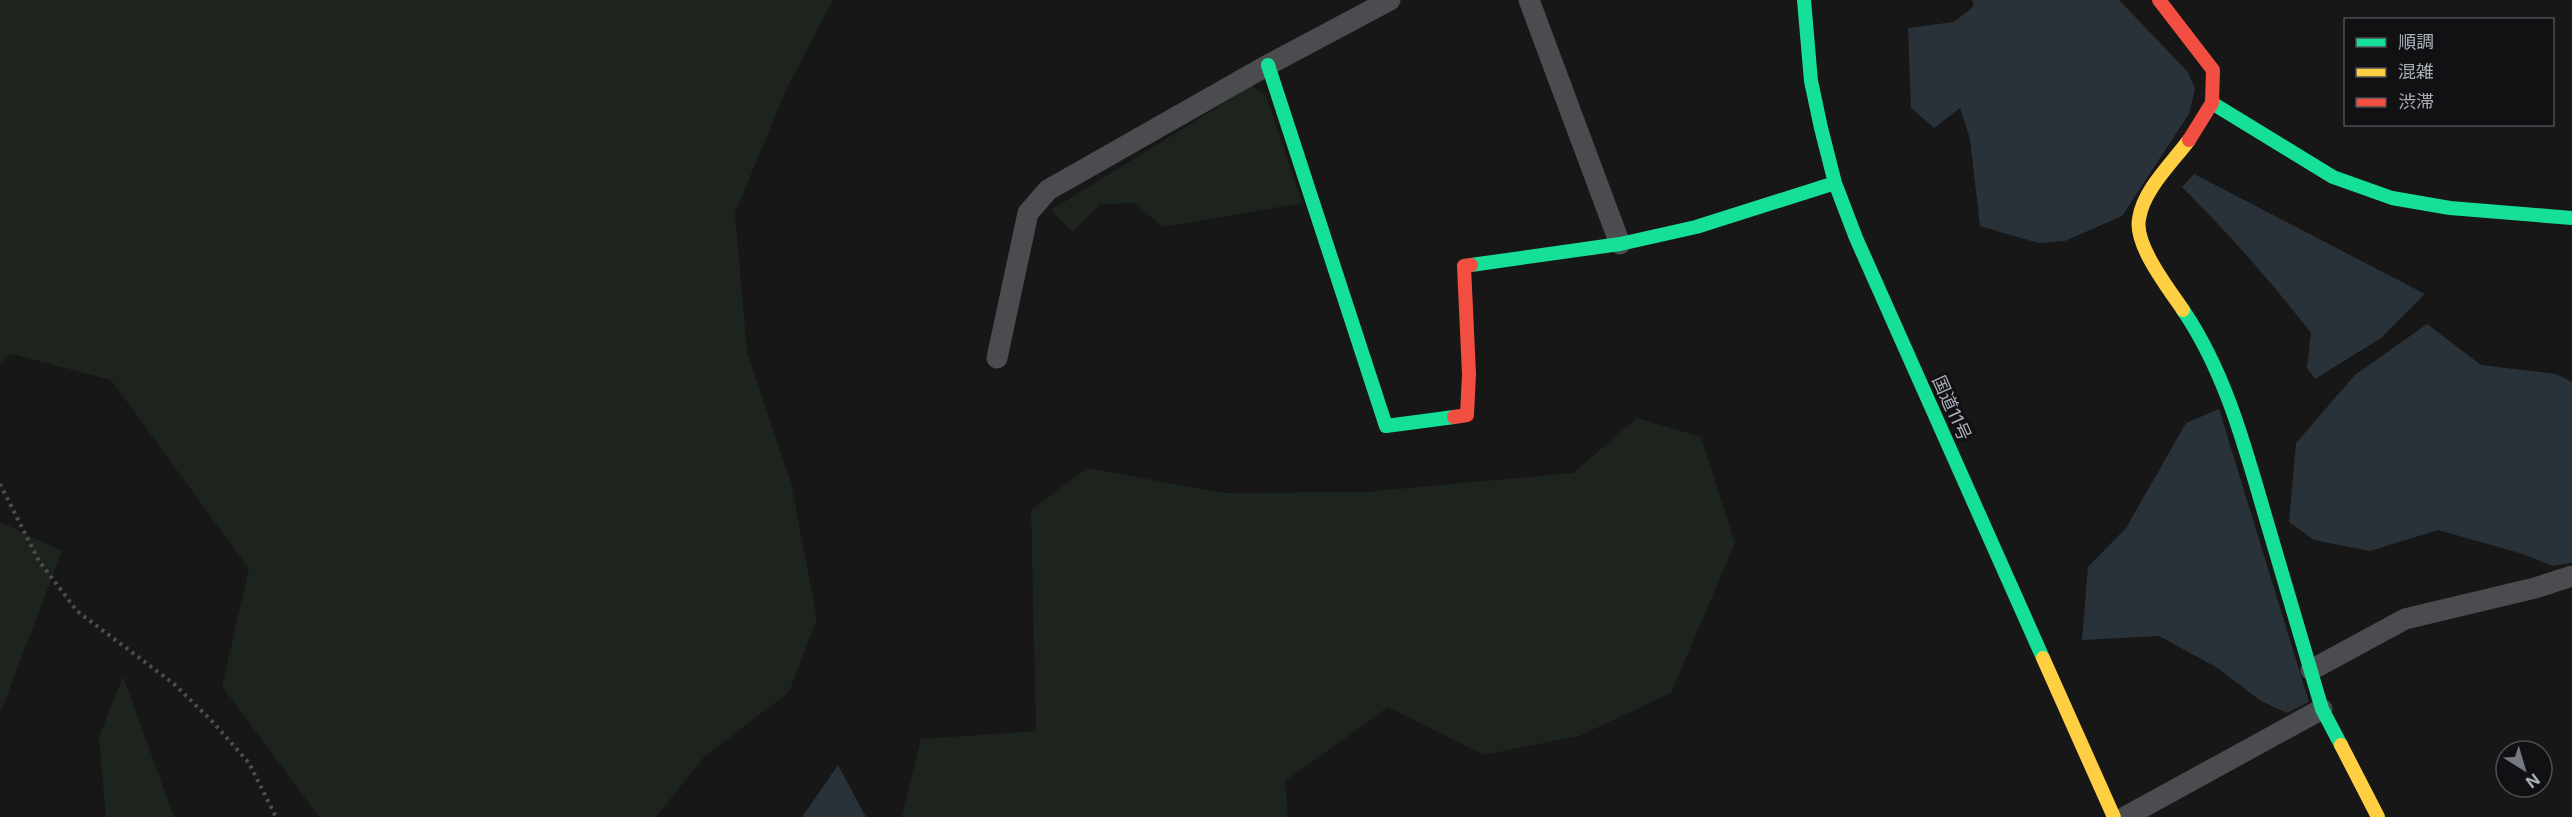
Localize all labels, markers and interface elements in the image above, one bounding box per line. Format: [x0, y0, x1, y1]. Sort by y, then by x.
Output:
legend [2344, 18, 2554, 126]
text: 順調 [2398, 31, 2434, 52]
text: 混雑 [2398, 61, 2434, 82]
text: 渋滞 [2398, 91, 2434, 112]
street label: 国道11号 [1928, 372, 1976, 444]
north arrow [2494, 739, 2554, 799]
text: N [2522, 769, 2544, 793]

